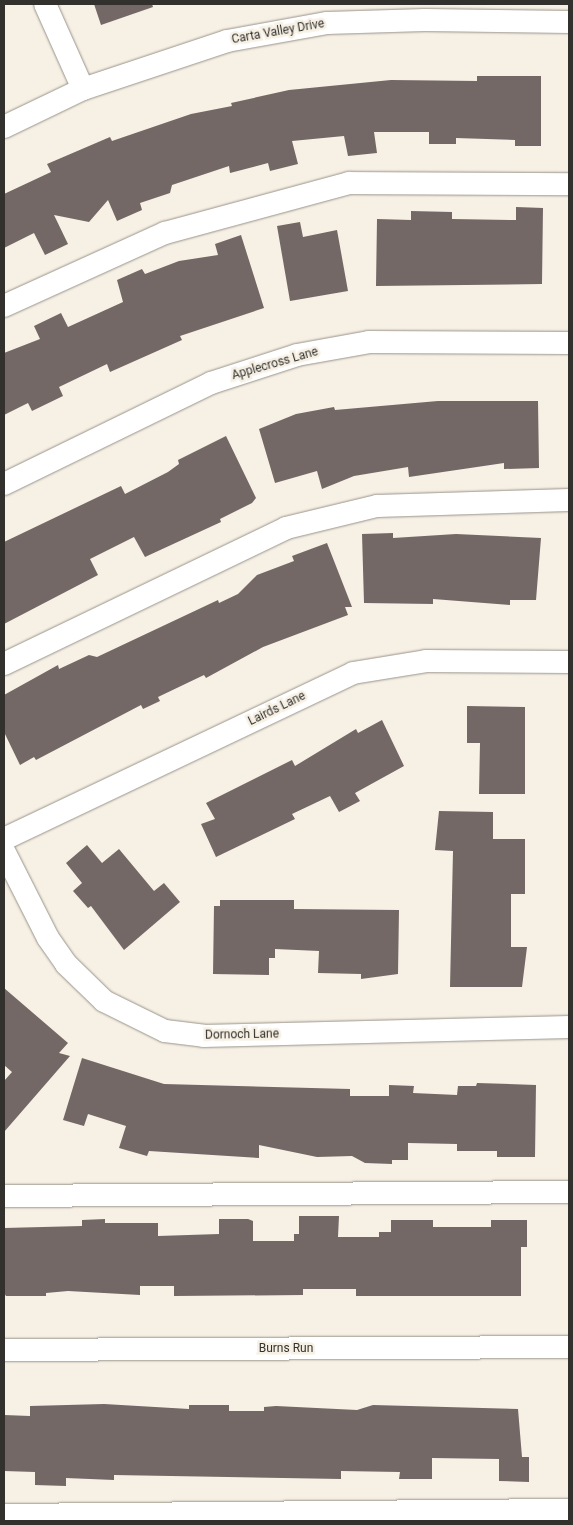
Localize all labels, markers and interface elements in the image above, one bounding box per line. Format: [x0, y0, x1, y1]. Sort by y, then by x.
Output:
street label: Carta Valley Drive [231, 17, 325, 47]
street label: Applecross Lane [230, 345, 320, 383]
street label: Lairds Lane [246, 689, 308, 729]
street label: Dornoch Lane [205, 1027, 279, 1043]
street label: Burns Run [259, 1342, 313, 1356]

